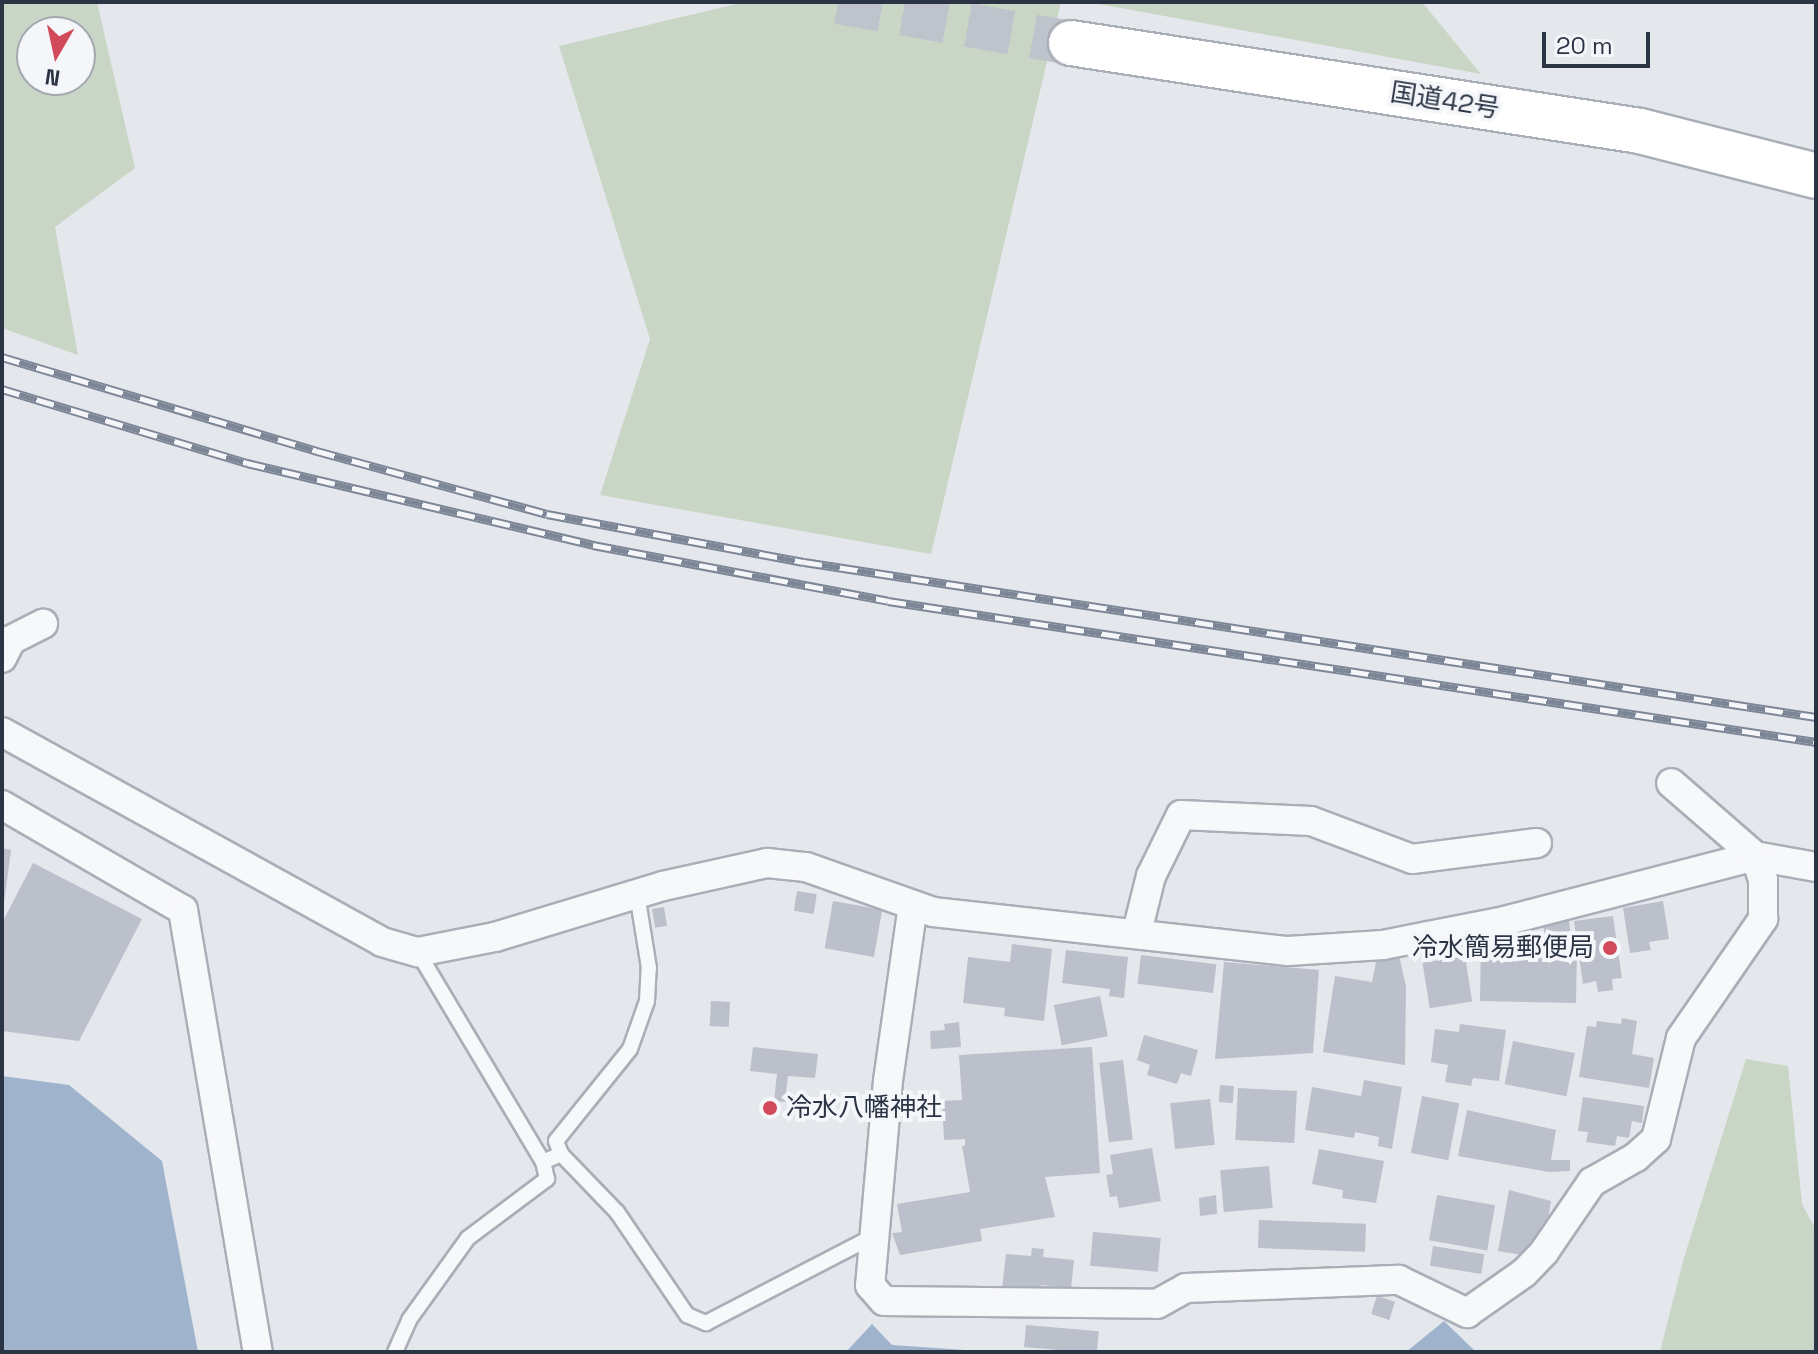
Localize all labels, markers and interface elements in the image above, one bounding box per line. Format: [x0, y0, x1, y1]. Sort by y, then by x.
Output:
north arrow [16, 16, 96, 96]
scale bar [1546, 16, 1654, 66]
text: 20 m [1556, 30, 1613, 61]
text: N [43, 63, 62, 93]
street label: 国道42号 [1388, 77, 1502, 125]
place label: 冷水簡易郵便局 [1412, 932, 1594, 964]
marker: 冷水簡易郵便局 [1601, 939, 1619, 957]
place label: 冷水八幡神社 [786, 1092, 942, 1124]
marker: 冷水八幡神社 [761, 1099, 779, 1117]

